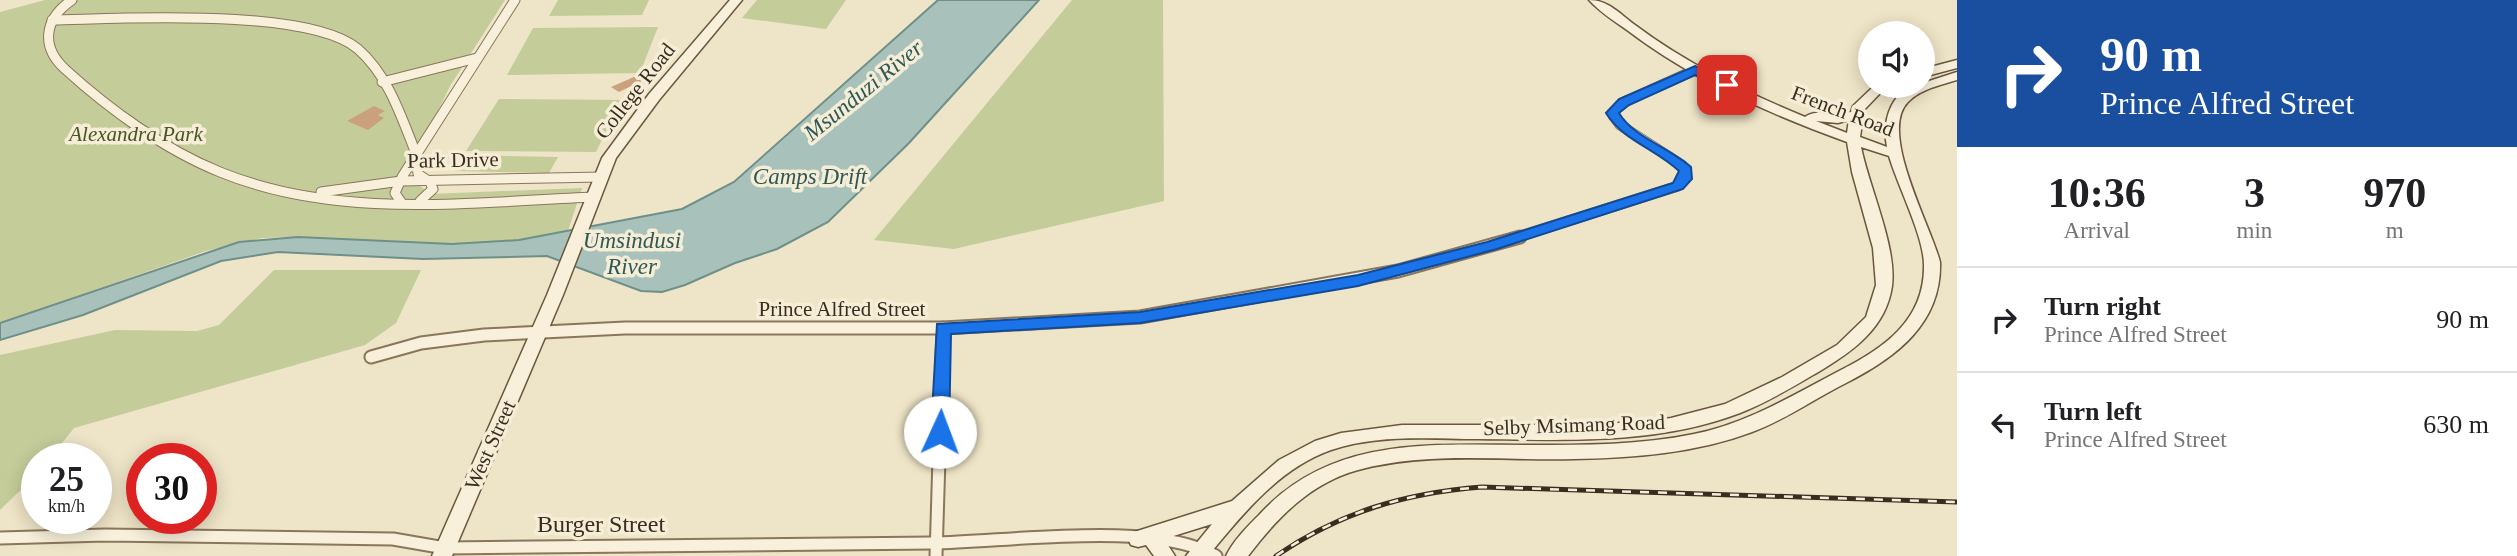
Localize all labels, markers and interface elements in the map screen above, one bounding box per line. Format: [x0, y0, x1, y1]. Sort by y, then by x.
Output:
map controls [1858, 21, 1935, 98]
button: sound [1858, 21, 1935, 98]
text: 90 m [2100, 27, 2202, 82]
icon: right [1985, 28, 2076, 119]
water label: Msunduzi River [798, 34, 928, 146]
street label: College Road [590, 38, 680, 144]
pin [1697, 55, 1757, 115]
icon: arrive [1708, 66, 1746, 104]
street label: French Road [1788, 80, 1898, 142]
text: Prince Alfred Street [2100, 85, 2354, 121]
park label: Alexandra Park [67, 122, 203, 146]
street label: Park Drive [407, 147, 499, 173]
water label: Camps Drift [753, 164, 868, 189]
text: 10:36 [2048, 170, 2146, 216]
text: 3 [2244, 170, 2265, 216]
text: 970 [2363, 170, 2426, 216]
text: Arrival [2064, 218, 2130, 243]
text: min [2237, 218, 2272, 243]
text: m [2386, 218, 2404, 243]
water label: Umsindusi River [583, 228, 681, 279]
text: Turn right [2044, 292, 2161, 321]
street label: Prince Alfred Street [759, 297, 926, 321]
icon: right [1985, 301, 2023, 339]
text: 90 m [2436, 305, 2489, 334]
text: Prince Alfred Street [2044, 322, 2227, 347]
position arrow [903, 395, 977, 469]
street label: West Street [460, 396, 520, 494]
text: Turn left [2044, 397, 2142, 426]
icon: left [1985, 406, 2023, 444]
street label: Selby Msimang Road [1483, 410, 1666, 440]
text: 630 m [2423, 410, 2489, 439]
text: Prince Alfred Street [2044, 427, 2227, 452]
speed limit sign: 30 [126, 443, 217, 534]
text: 25 [49, 460, 84, 499]
text: km/h [48, 496, 85, 516]
street label: Burger Street [537, 511, 665, 537]

